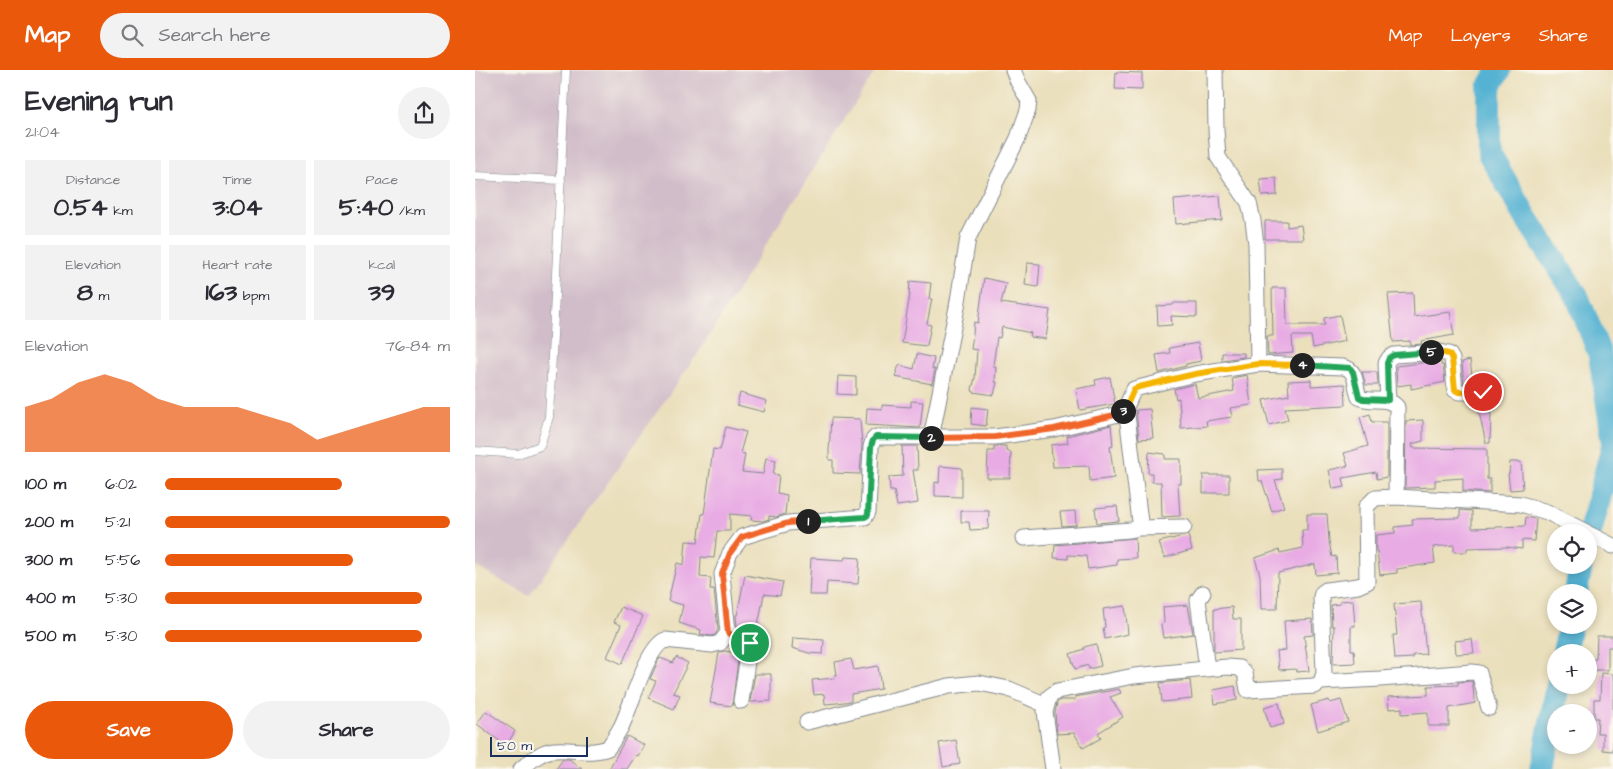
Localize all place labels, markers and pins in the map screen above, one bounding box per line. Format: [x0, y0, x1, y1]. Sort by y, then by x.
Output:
pin: 5 [1419, 340, 1443, 364]
pin: 4 [1289, 352, 1315, 378]
pin [1462, 371, 1504, 413]
pin: 3 [1111, 398, 1135, 424]
pin: 2 [919, 426, 943, 450]
pin: 1 [795, 508, 821, 534]
pin [729, 622, 771, 664]

